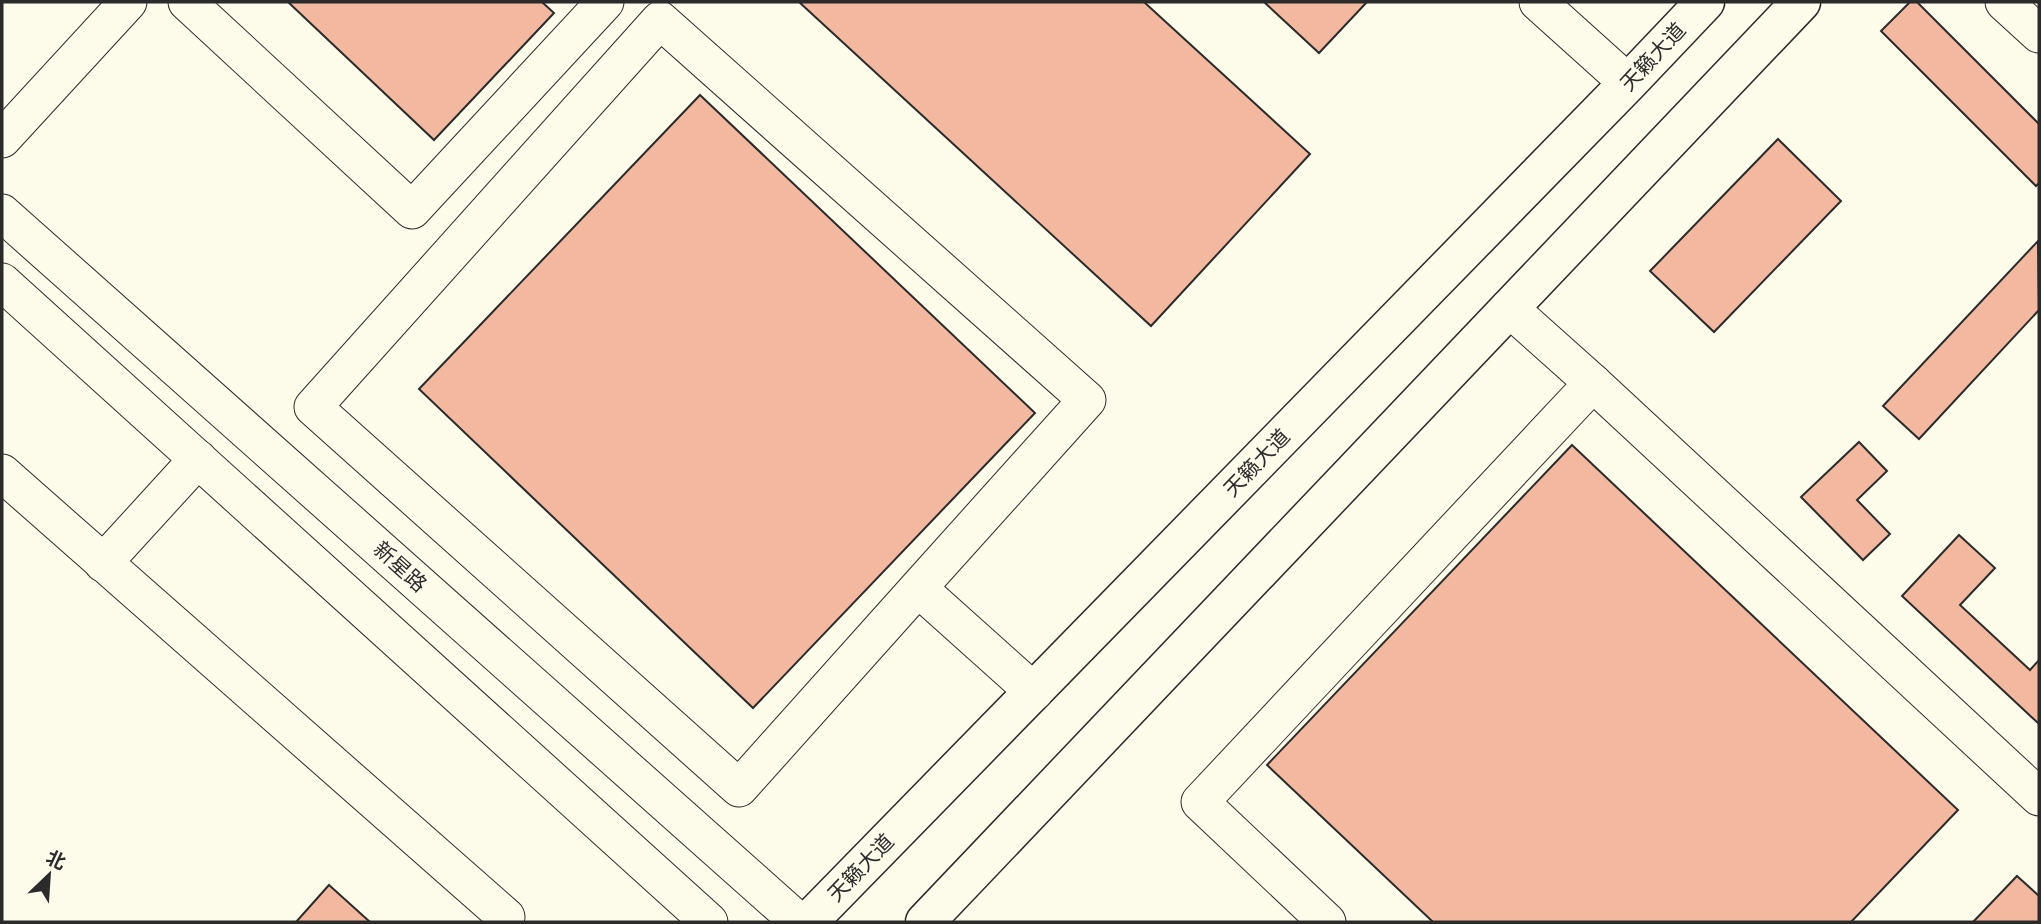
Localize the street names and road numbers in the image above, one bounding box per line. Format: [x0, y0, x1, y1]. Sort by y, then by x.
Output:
street label: 天籁大道 [1614, 17, 1690, 95]
street label: 天籁大道 [1218, 423, 1294, 501]
street label: 新星路 [369, 536, 433, 596]
street label: 天籁大道 [822, 828, 898, 906]

